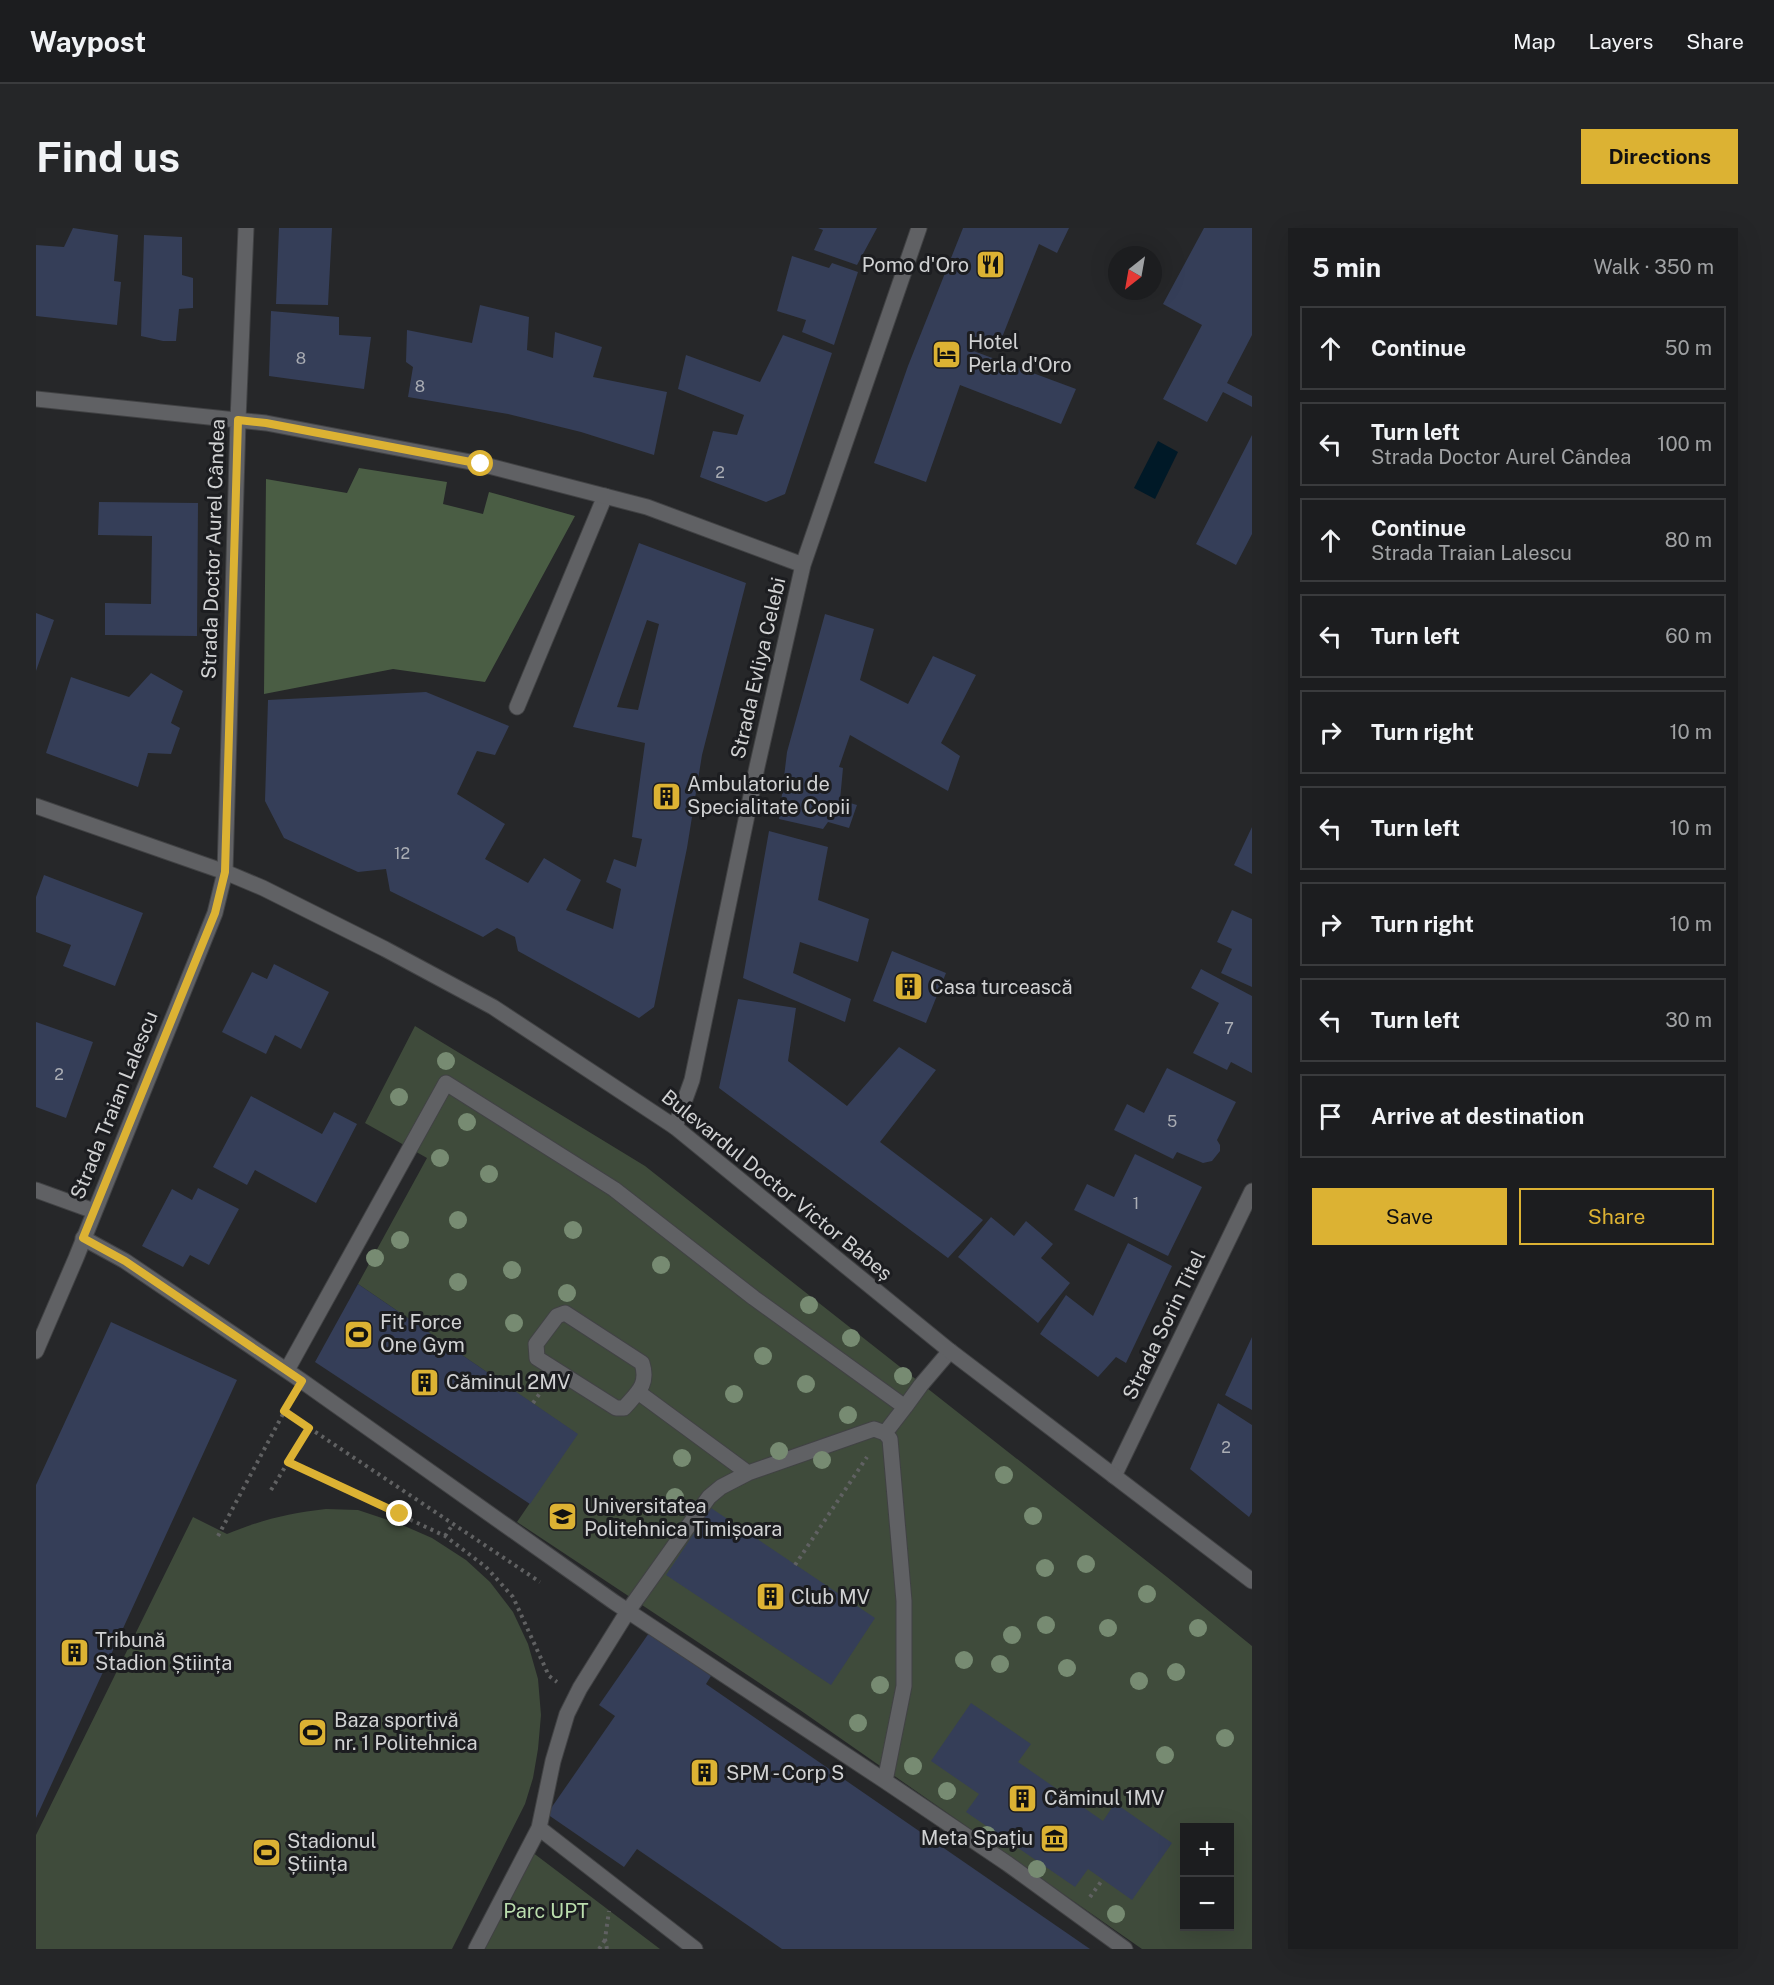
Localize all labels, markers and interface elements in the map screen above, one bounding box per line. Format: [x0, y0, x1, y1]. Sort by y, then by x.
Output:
text: Waypost [30, 25, 146, 58]
text: Map [1513, 29, 1556, 54]
text: Layers [1589, 29, 1653, 54]
text: Share [1686, 29, 1744, 54]
button: Directions [1581, 129, 1738, 184]
text: Find us [36, 132, 180, 181]
north arrow [1108, 246, 1162, 300]
restaurant icon: Pomo d'Oro [974, 249, 1006, 281]
text: 5 min [1312, 252, 1381, 283]
place label: Pomo d'Oro [862, 253, 969, 277]
text: Walk · 350 m [1594, 255, 1714, 279]
place label: Hotel Perla d'Oro [968, 330, 1072, 377]
icon: ahead [1314, 332, 1347, 365]
text: Continue [1371, 335, 1466, 361]
text: 50 m [1665, 336, 1712, 360]
hotel icon: Hotel Perla d'Oro [931, 338, 963, 370]
house number: 8 [296, 349, 306, 368]
house number: 8 [415, 377, 425, 396]
street label: Strada Doctor Aurel Cândea [196, 418, 230, 680]
text: Turn left [1371, 419, 1460, 445]
icon: left [1314, 428, 1347, 461]
text: 100 m [1657, 432, 1712, 456]
text: Strada Doctor Aurel Cândea [1371, 445, 1631, 469]
route start [467, 450, 493, 476]
house number: 2 [715, 463, 725, 482]
text: Continue [1371, 515, 1466, 541]
icon: ahead [1314, 524, 1347, 557]
text: 80 m [1665, 528, 1712, 552]
text: Strada Traian Lalescu [1371, 541, 1572, 565]
street label: Strada Evliya Celebi [725, 575, 791, 761]
icon: left [1314, 620, 1347, 653]
text: Turn left [1371, 623, 1460, 649]
text: 60 m [1665, 624, 1712, 648]
icon: right [1314, 716, 1347, 749]
text: Turn right [1371, 719, 1474, 745]
text: 10 m [1669, 720, 1712, 744]
place label: Ambulatoriu de Specialitate Copii [687, 772, 850, 819]
building icon: Ambulatoriu de Specialitate Copii [650, 780, 682, 812]
icon: left [1314, 812, 1347, 845]
text: Turn left [1371, 815, 1460, 841]
text: 10 m [1669, 816, 1712, 840]
house number: 12 [394, 844, 410, 863]
icon: right [1314, 908, 1347, 941]
text: Turn right [1371, 911, 1474, 937]
text: 10 m [1669, 912, 1712, 936]
building icon: Casa turcească [893, 971, 925, 1003]
place label: Casa turcească [930, 975, 1073, 999]
icon: left [1314, 1004, 1347, 1037]
street label: Strada Traian Lalescu [65, 1007, 163, 1203]
text: Turn left [1371, 1007, 1460, 1033]
text: 30 m [1665, 1008, 1712, 1032]
house number: 7 [1224, 1019, 1234, 1038]
house number: 2 [54, 1065, 64, 1084]
street label: Bulevardul Doctor Victor Babeș [657, 1085, 897, 1285]
icon: arrive [1314, 1100, 1347, 1133]
text: Arrive at destination [1371, 1103, 1584, 1129]
house number: 5 [1167, 1112, 1177, 1131]
button: Save [1312, 1188, 1507, 1245]
button: Share [1519, 1188, 1714, 1245]
house number: 1 [1133, 1194, 1139, 1213]
street label: Strada Sorin Titel [1118, 1247, 1210, 1403]
place label: Fit Force One Gym [380, 1310, 465, 1357]
sports icon: Fit Force One Gym [343, 1318, 375, 1350]
building icon: Căminul 2MV [409, 1366, 441, 1398]
place label: Căminul 2MV [446, 1370, 570, 1394]
house number: 2 [1221, 1438, 1231, 1457]
place label: Universitatea Politehnica Timișoara [584, 1494, 782, 1541]
route end [386, 1500, 412, 1526]
school or university icon: Universitatea Politehnica Timișoara [547, 1501, 579, 1533]
building icon: Club MV [754, 1581, 786, 1613]
place label: Club MV [791, 1585, 870, 1609]
place label: Tribună Stadion Știința [95, 1628, 232, 1675]
building icon: Tribună Stadion Știința [58, 1636, 90, 1668]
place label: Baza sportivă nr. 1 Politehnica [334, 1708, 478, 1755]
sports icon: Baza sportivă nr. 1 Politehnica [297, 1716, 329, 1748]
building icon: SPM - Corp S [689, 1757, 721, 1789]
place label: SPM - Corp S [726, 1761, 844, 1785]
building icon: Căminul 1MV [1007, 1782, 1039, 1814]
place label: Căminul 1MV [1044, 1786, 1165, 1810]
museum icon: Meta Spațiu [1038, 1822, 1070, 1854]
map controls [1180, 1823, 1234, 1931]
button: + [1180, 1823, 1234, 1877]
place label: Meta Spațiu [921, 1826, 1033, 1850]
place label: Stadionul Știința [287, 1829, 376, 1876]
sports icon: Stadionul Știința [250, 1837, 282, 1869]
button: − [1180, 1877, 1234, 1931]
park label: Parc UPT [503, 1899, 589, 1923]

